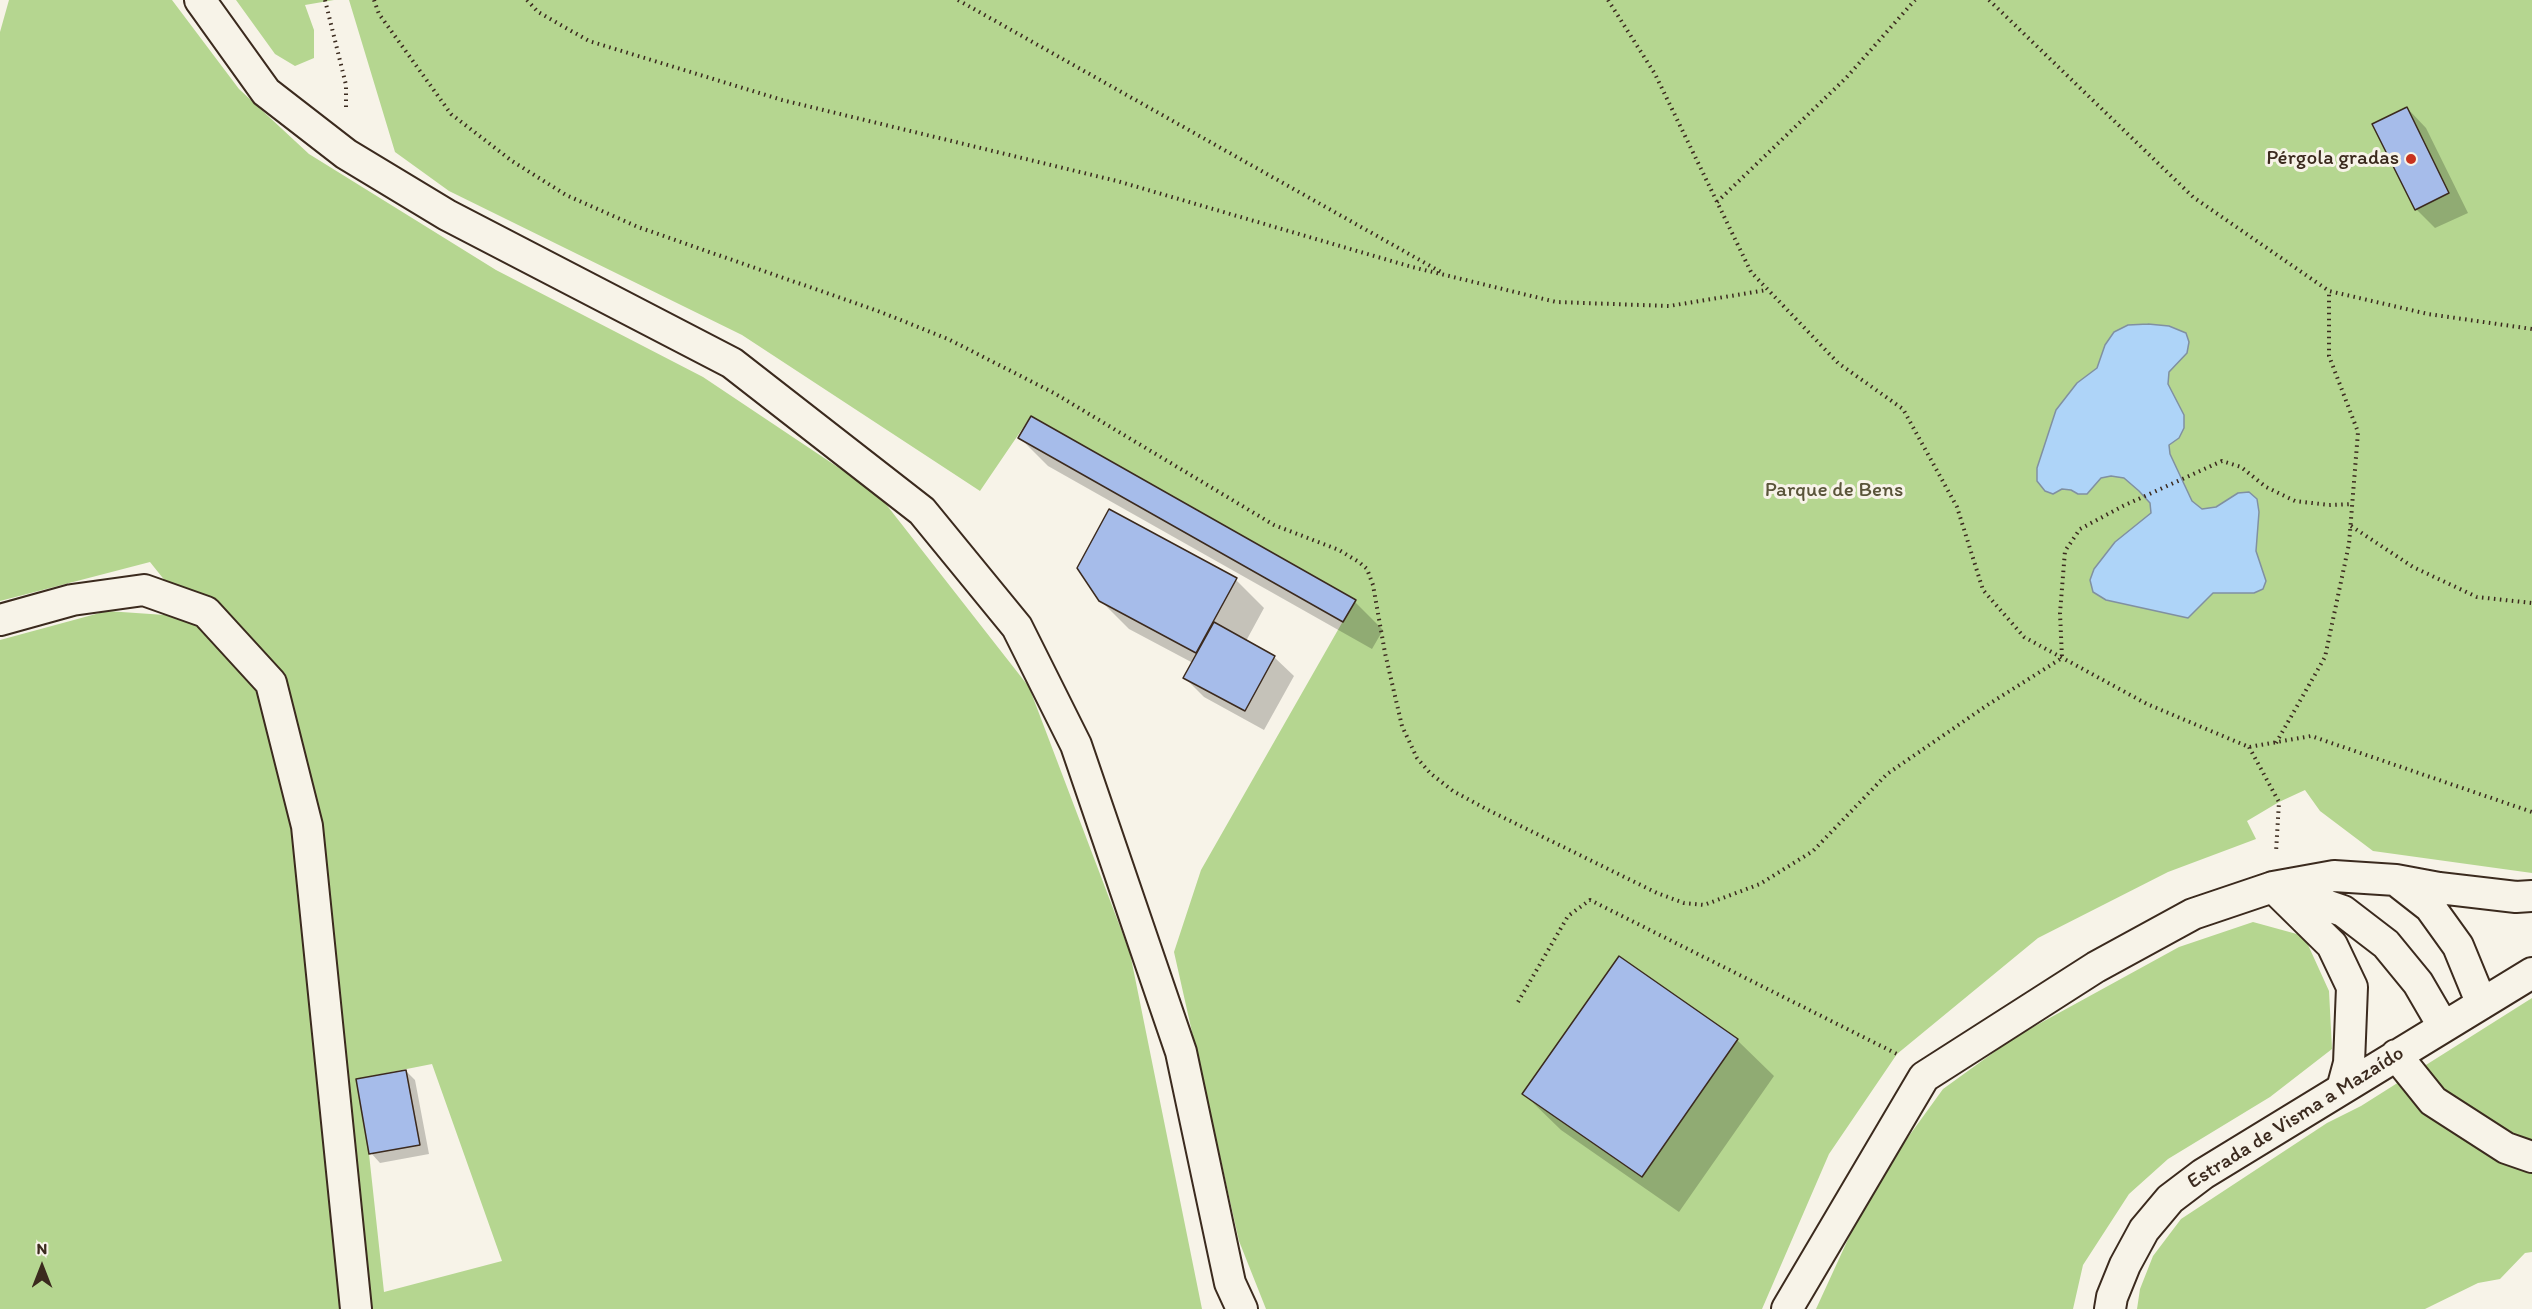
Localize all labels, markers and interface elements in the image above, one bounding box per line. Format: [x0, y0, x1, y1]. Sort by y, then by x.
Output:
place label: Pérgola gradas [2266, 146, 2399, 172]
marker: Pérgola gradas [2404, 152, 2418, 166]
park label: Parque de Bens [1765, 478, 1903, 504]
street label: Estrada de Visma a Mazaído [2183, 1041, 2409, 1195]
north arrow [12, 1237, 72, 1297]
text: N [37, 1239, 47, 1258]

